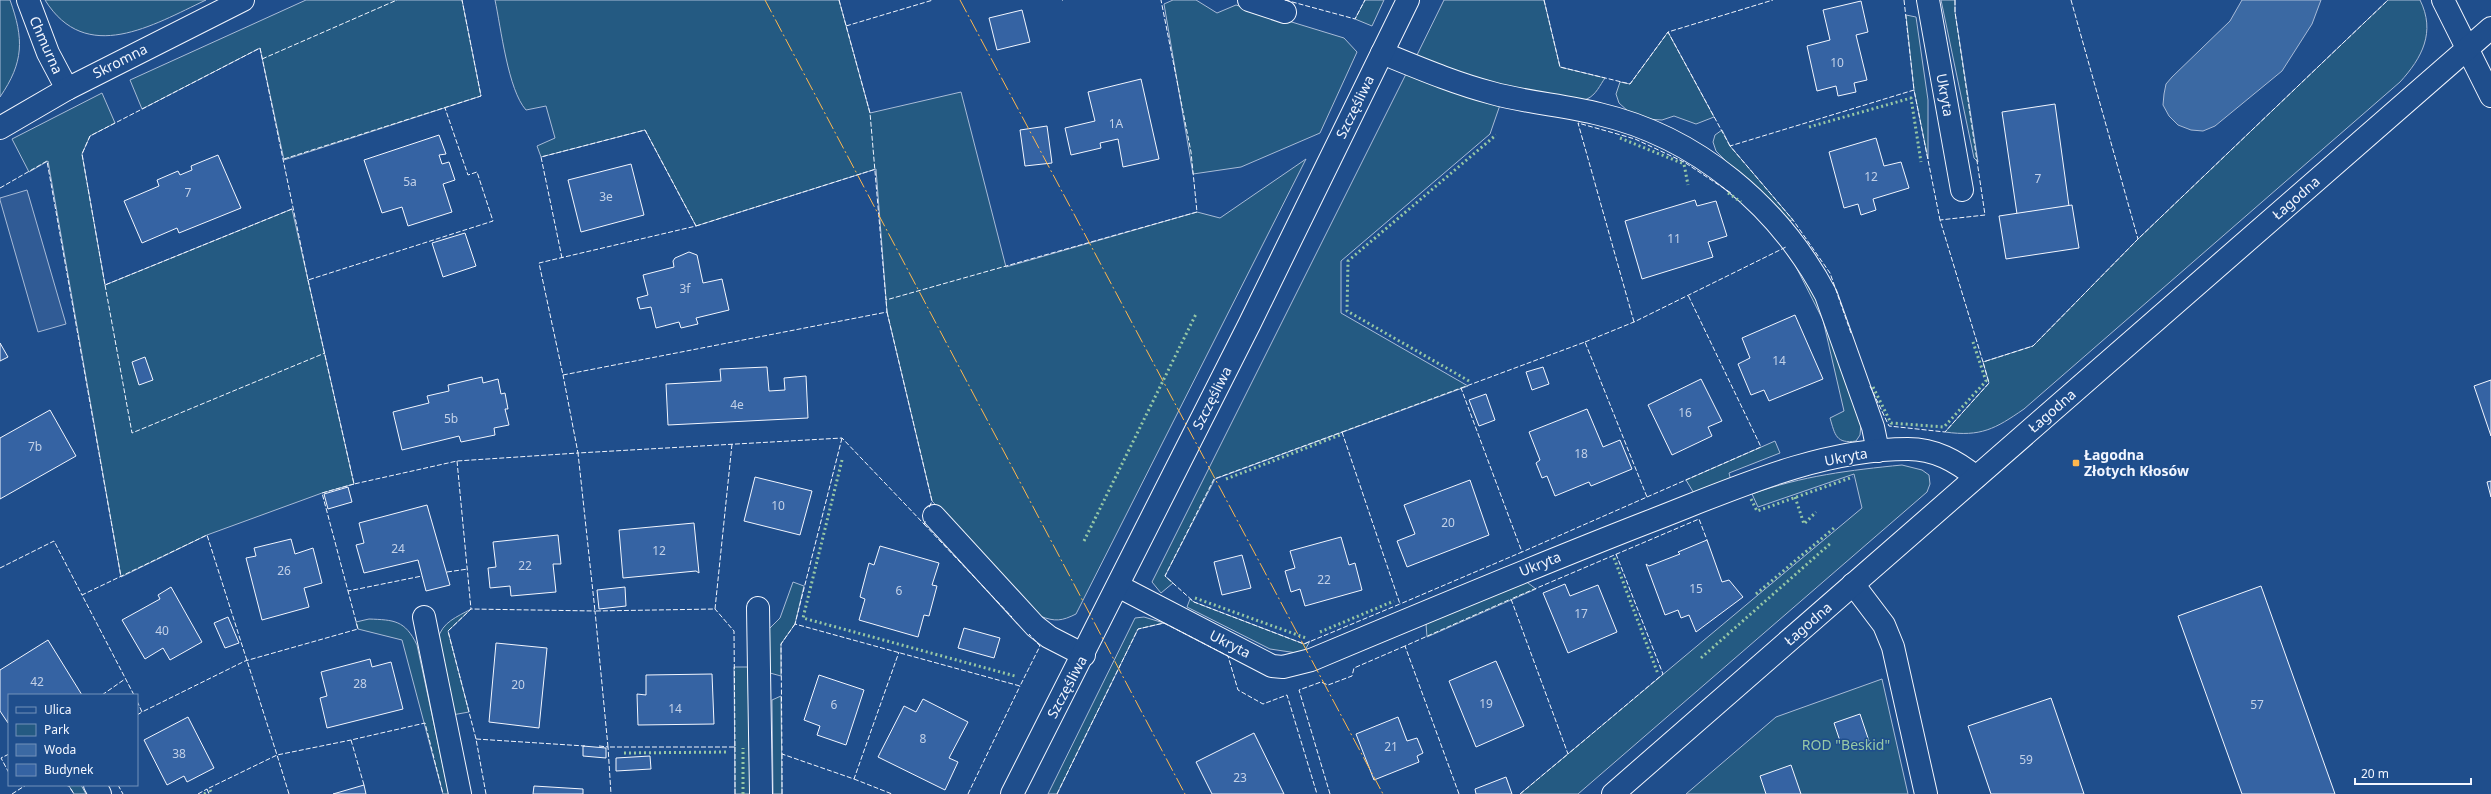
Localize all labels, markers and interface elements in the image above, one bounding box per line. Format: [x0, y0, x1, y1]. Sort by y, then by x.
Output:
street label: Chmurna [25, 13, 68, 77]
street label: Skromna [89, 39, 150, 82]
house number: 10 [1830, 54, 1844, 71]
street label: Szczęśliwa [1331, 72, 1378, 142]
street label: Ukryta [1932, 72, 1959, 118]
house number: 1A [1109, 115, 1124, 132]
house number: 12 [1864, 168, 1878, 185]
house number: 7 [2035, 170, 2042, 187]
street label: Łagodna [2268, 172, 2324, 224]
house number: 5a [403, 173, 417, 190]
house number: 7 [185, 184, 192, 201]
house number: 3e [599, 188, 613, 205]
house number: 11 [1667, 230, 1681, 247]
house number: 3f [680, 280, 691, 297]
house number: 14 [1772, 352, 1786, 369]
street label: Szczęśliwa [1188, 363, 1236, 432]
street label: Łagodna [2024, 385, 2080, 437]
house number: 4e [730, 396, 744, 413]
house number: 16 [1678, 404, 1692, 421]
house number: 5b [444, 410, 458, 427]
house number: 7b [28, 438, 42, 455]
street label: Ukryta [1823, 443, 1869, 470]
house number: 18 [1574, 445, 1588, 462]
place label: Łagodna Złotych Kłosów [2084, 445, 2189, 480]
marker: Łagodna Złotych Kłosów [2071, 458, 2081, 468]
house number: 10 [771, 497, 785, 514]
house number: 20 [1441, 514, 1455, 531]
house number: 24 [391, 540, 405, 557]
house number: 12 [652, 542, 666, 559]
street label: Ukryta [1516, 547, 1564, 581]
house number: 22 [518, 557, 532, 574]
house number: 26 [277, 562, 291, 579]
house number: 22 [1317, 571, 1331, 588]
house number: 15 [1689, 580, 1703, 597]
house number: 6 [896, 582, 903, 599]
street label: Łagodna [1780, 598, 1836, 650]
house number: 17 [1574, 605, 1588, 622]
house number: 40 [155, 622, 169, 639]
street label: Ukryta [1207, 625, 1254, 662]
street label: Szczęśliwa [1042, 652, 1091, 721]
house number: 42 [30, 673, 44, 690]
house number: 28 [353, 675, 367, 692]
house number: 20 [511, 676, 525, 693]
legend [8, 694, 138, 786]
house number: 19 [1479, 695, 1493, 712]
house number: 6 [831, 696, 838, 713]
house number: 57 [2250, 696, 2264, 713]
house number: 14 [668, 700, 682, 717]
text: Ulica [44, 701, 71, 718]
text: Park [44, 721, 70, 738]
house number: 8 [920, 730, 927, 747]
park label: ROD "Beskid" [1802, 735, 1890, 754]
house number: 21 [1384, 738, 1398, 755]
text: Woda [44, 741, 76, 758]
house number: 38 [172, 745, 186, 762]
house number: 59 [2019, 751, 2033, 768]
scale bar [2355, 760, 2471, 786]
text: Budynek [44, 761, 94, 778]
text: 20 m [2361, 765, 2389, 782]
house number: 23 [1233, 769, 1247, 786]

